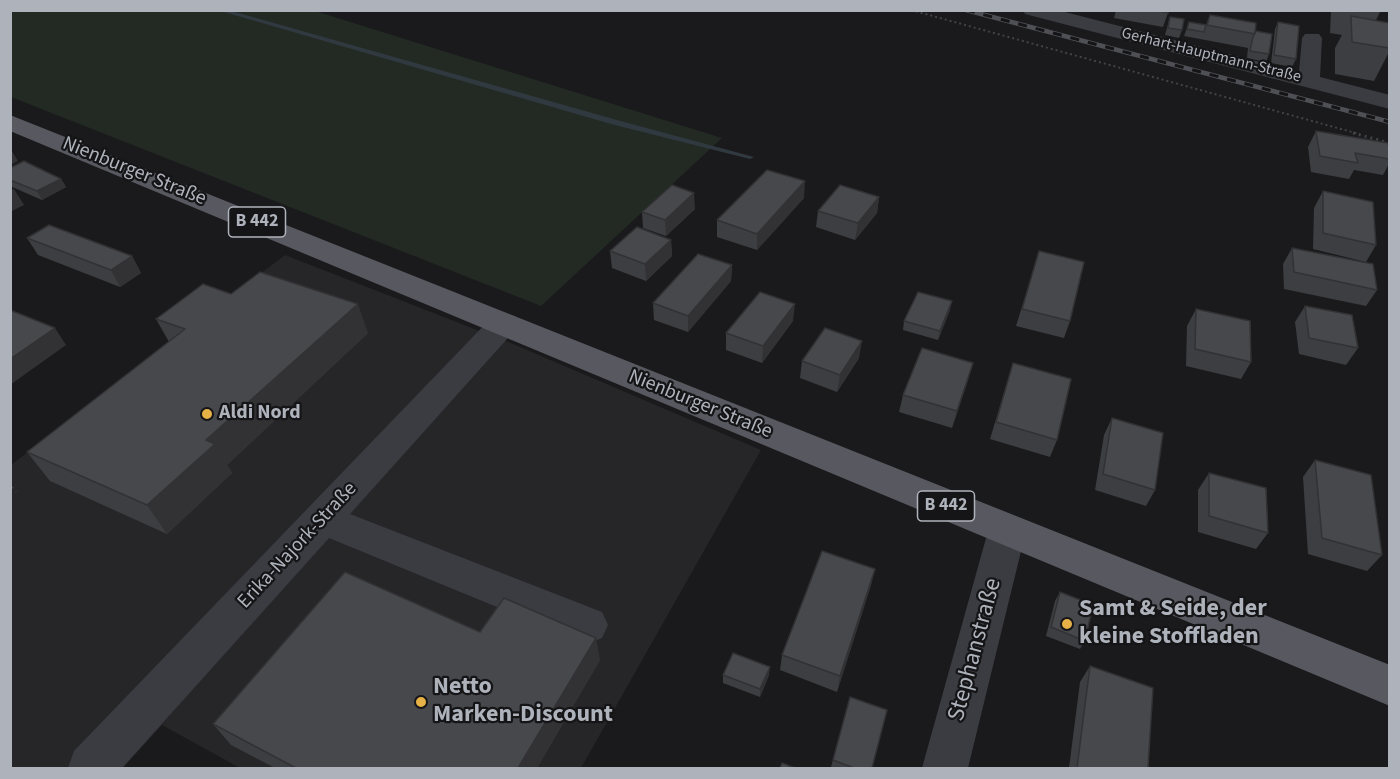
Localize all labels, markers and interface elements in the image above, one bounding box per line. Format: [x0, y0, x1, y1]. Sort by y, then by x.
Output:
street label: Gerhart-Hauptmann-Straße [1119, 24, 1303, 88]
street label: Nienburger Straße [59, 132, 209, 212]
road number: B 442 [228, 207, 286, 237]
street label: Nienburger Straße [625, 365, 775, 445]
place label: Aldi Nord [219, 402, 301, 426]
marker: Aldi Nord [200, 407, 214, 421]
street label: Erika-Najork-Straße [233, 478, 363, 614]
road number: B 442 [918, 491, 974, 521]
street label: Stephanstraße [943, 575, 1009, 725]
place label: Samt & Seide, der kleine Stoffladen [1079, 596, 1267, 652]
marker: Samt & Seide, der kleine Stoffladen [1060, 617, 1074, 631]
place label: Netto Marken-Discount [433, 674, 613, 730]
marker: Netto Marken-Discount [414, 695, 428, 709]

